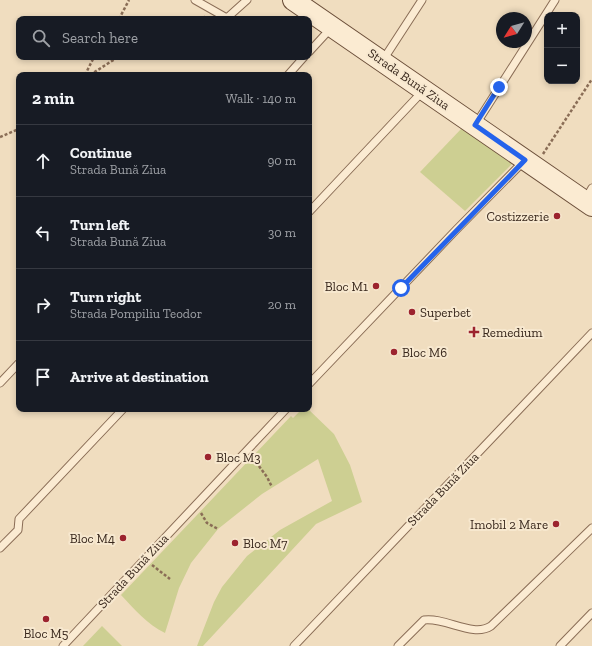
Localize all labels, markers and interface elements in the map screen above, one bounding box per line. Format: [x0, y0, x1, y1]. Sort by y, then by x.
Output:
north arrow [496, 12, 532, 48]
map controls [544, 12, 580, 84]
button: + [544, 12, 580, 48]
search box [16, 16, 312, 60]
icon: search [30, 27, 52, 49]
text: Search here [62, 29, 138, 47]
street label: Strada Bună Ziua [365, 45, 453, 113]
button: − [544, 48, 580, 84]
route end [490, 78, 508, 96]
text: 2 min [32, 88, 74, 108]
text: Walk · 140 m [226, 91, 296, 106]
text: Continue [70, 144, 132, 162]
icon: ahead [32, 150, 54, 172]
text: 90 m [267, 153, 296, 168]
text: Strada Bună Ziua [70, 162, 166, 177]
place label: Costizzerie [486, 209, 549, 224]
marker: Costizzerie [552, 211, 562, 221]
text: Turn left [70, 216, 130, 234]
icon: left [32, 222, 54, 244]
text: 30 m [268, 225, 296, 240]
text: Strada Bună Ziua [70, 234, 166, 249]
place label: Bloc M1 [325, 279, 368, 294]
route start [392, 279, 410, 297]
marker: Bloc M1 [371, 281, 381, 291]
text: Turn right [70, 288, 141, 306]
icon: right [32, 294, 54, 316]
text: 20 m [268, 297, 296, 312]
place label: Superbet [420, 305, 471, 320]
text: Strada Pompiliu Teodor [70, 306, 202, 321]
marker: Superbet [407, 307, 417, 317]
place label: Remedium [482, 325, 543, 340]
marker: Remedium [469, 327, 479, 337]
place label: Bloc M6 [402, 345, 447, 360]
marker: Bloc M6 [389, 347, 399, 357]
icon: arrive [32, 366, 54, 388]
text: Arrive at destination [70, 368, 209, 386]
street label: Strada Bună Ziua [404, 449, 482, 529]
place label: Bloc M3 [216, 450, 261, 465]
marker: Bloc M3 [203, 452, 213, 462]
place label: Imobil 2 Mare [470, 517, 548, 532]
marker: Imobil 2 Mare [551, 519, 561, 529]
street label: Strada Bună Ziua [95, 530, 172, 611]
place label: Bloc M4 [70, 531, 115, 546]
marker: Bloc M4 [118, 533, 128, 543]
place label: Bloc M7 [243, 536, 287, 551]
marker: Bloc M7 [230, 538, 240, 548]
marker: Bloc M5 [41, 614, 51, 624]
place label: Bloc M5 [24, 626, 69, 641]

